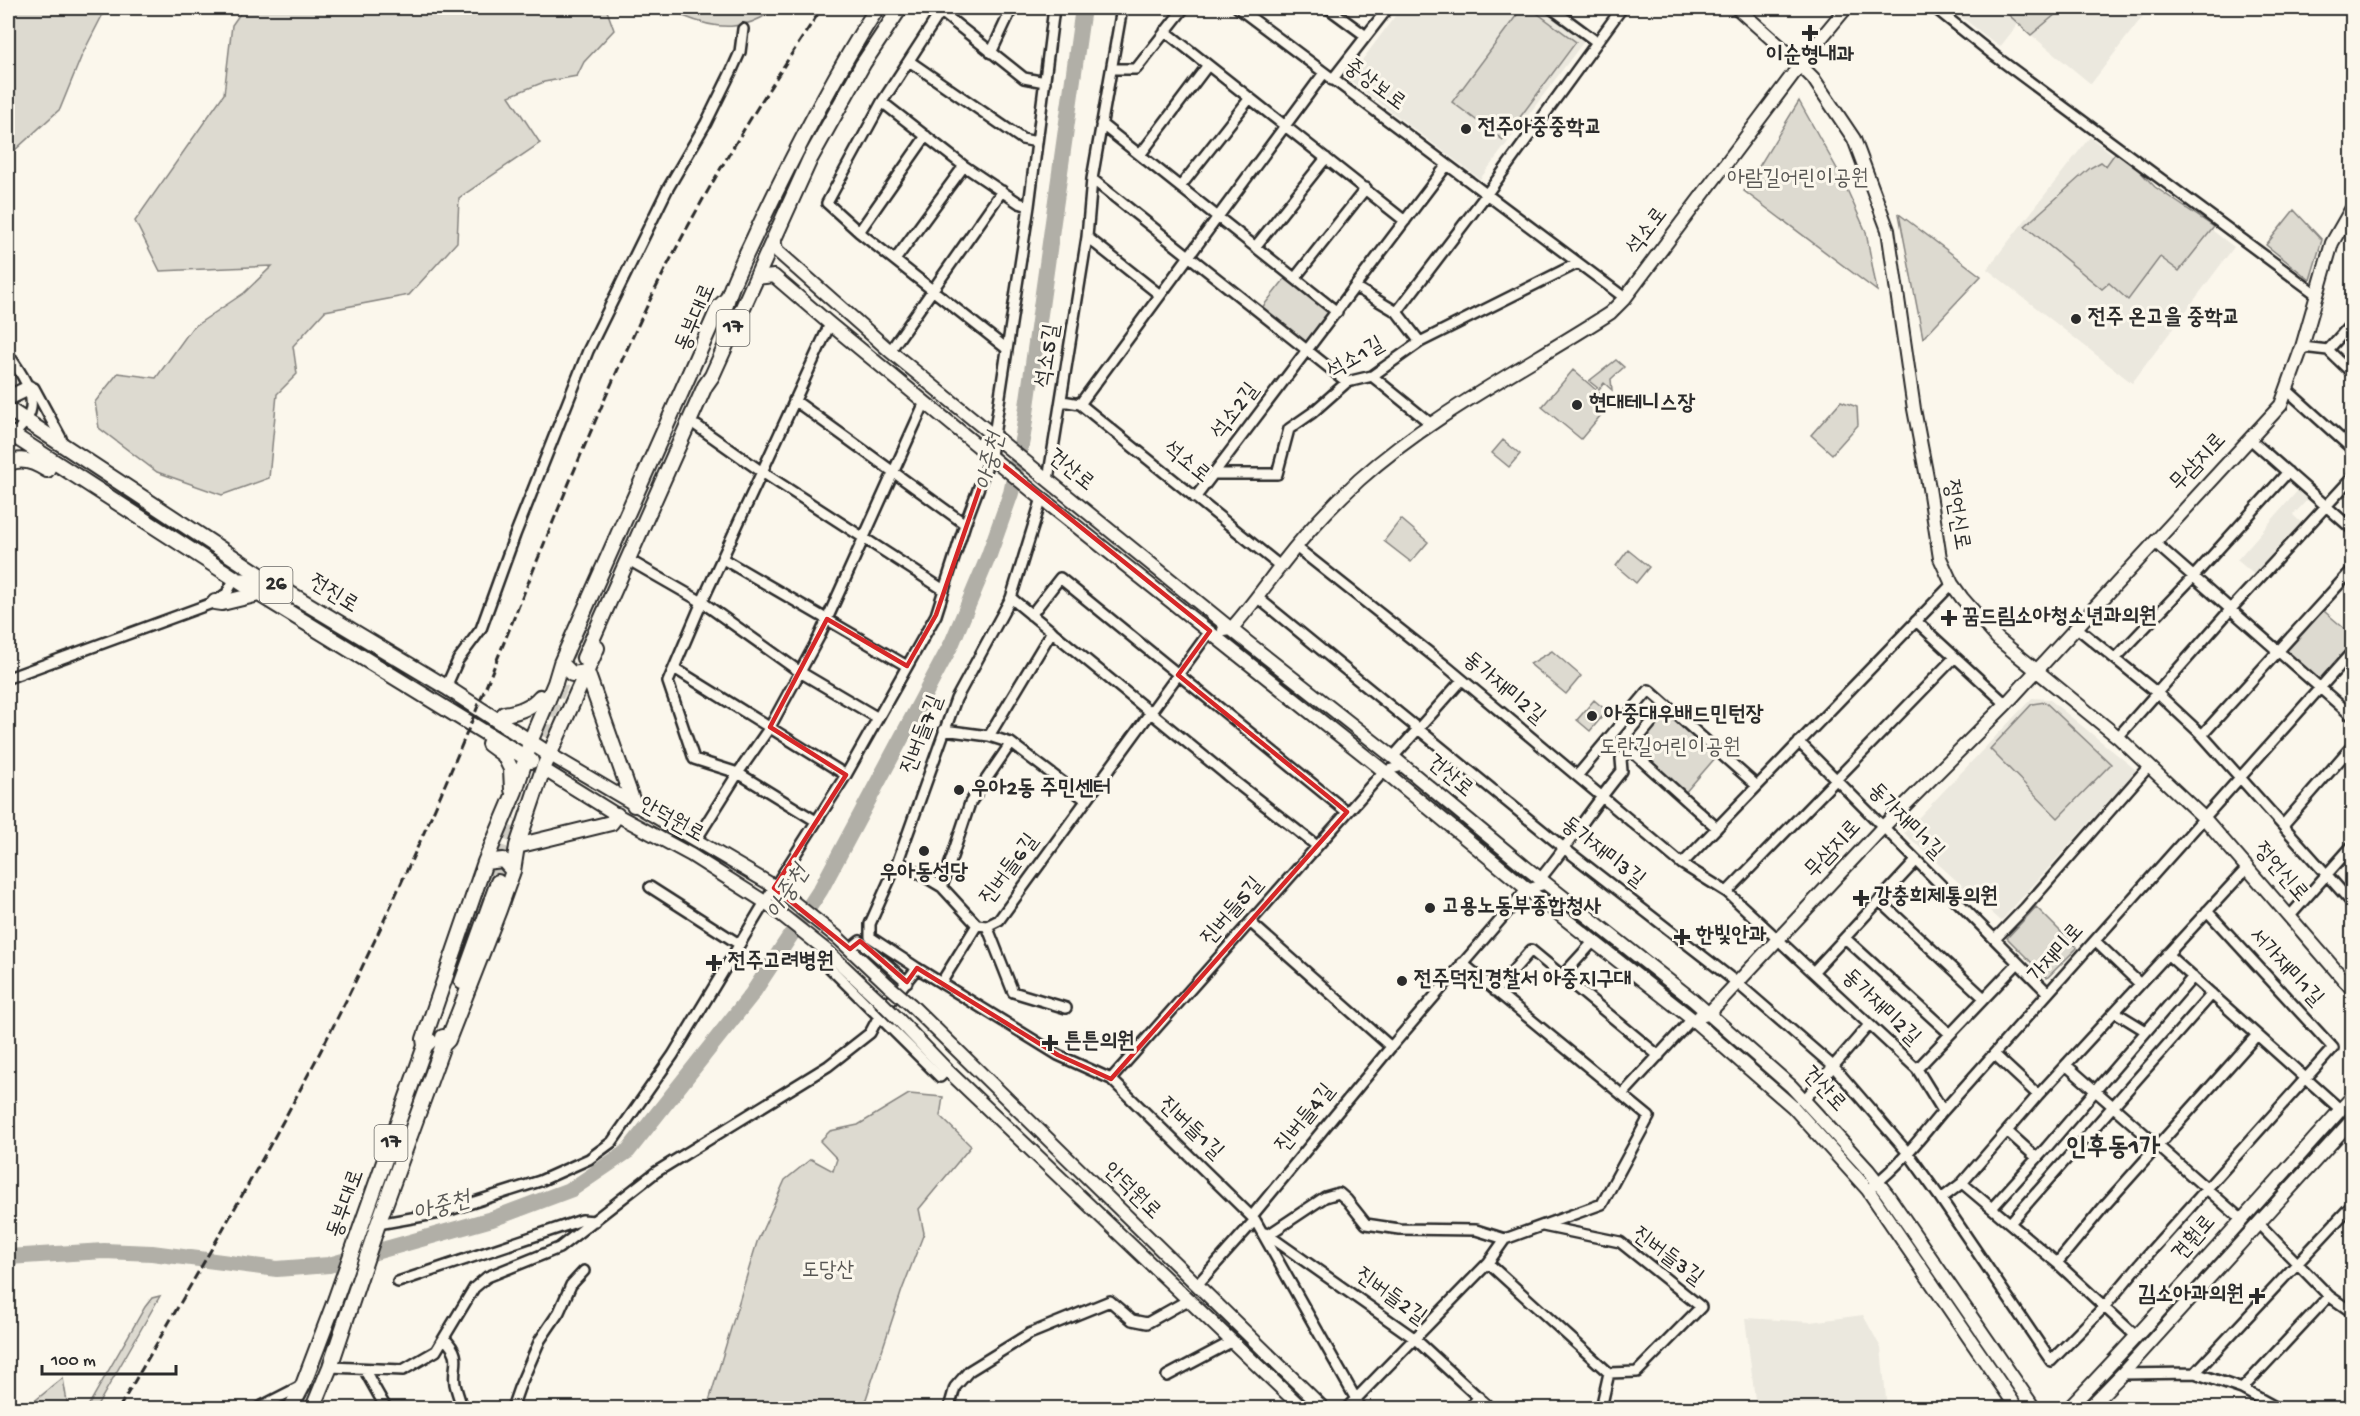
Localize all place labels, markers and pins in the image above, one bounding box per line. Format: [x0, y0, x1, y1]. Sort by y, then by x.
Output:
marker: 이순형내과 [1801, 24, 1819, 42]
place label: 이순형내과 [1766, 43, 1855, 70]
place label: 전주아중중학교 [1478, 116, 1602, 142]
marker: 전주아중중학교 [1459, 122, 1473, 136]
place label: 전주 온고을 중학교 [2088, 306, 2240, 332]
marker: 전주 온고을 중학교 [2069, 312, 2083, 326]
place label: 현대테니스장 [1589, 392, 1696, 418]
marker: 현대테니스장 [1570, 398, 1584, 412]
place label: 꿈드림소아청소년과의원 [1962, 605, 2157, 631]
marker: 꿈드림소아청소년과의원 [1940, 609, 1958, 627]
place label: 아중대우배드민턴장 [1604, 703, 1764, 729]
marker: 아중대우배드민턴장 [1585, 709, 1599, 723]
place label: 우아2동 주민센터 [971, 777, 1111, 803]
marker: 우아2동 주민센터 [952, 783, 966, 797]
marker: 우아동성당 [917, 844, 931, 858]
place label: 우아동성당 [880, 861, 969, 887]
place label: 강충희제통의원 [1874, 885, 1998, 911]
marker: 강충희제통의원 [1852, 889, 1870, 907]
place label: 고용노동부종합청사 [1442, 895, 1602, 921]
marker: 고용노동부종합청사 [1423, 901, 1437, 915]
place label: 한빛안과 [1695, 924, 1767, 950]
marker: 한빛안과 [1673, 928, 1691, 946]
place label: 전주고려병원 [728, 950, 834, 976]
marker: 전주고려병원 [705, 954, 723, 972]
place label: 전주덕진경찰서 아중지구대 [1414, 968, 1632, 994]
marker: 전주덕진경찰서 아중지구대 [1395, 974, 1409, 988]
place label: 튼튼의원 [1064, 1030, 1135, 1056]
marker: 튼튼의원 [1041, 1034, 1059, 1052]
place label: 김소아과의원 [2138, 1283, 2244, 1309]
marker: 김소아과의원 [2248, 1287, 2266, 1305]

